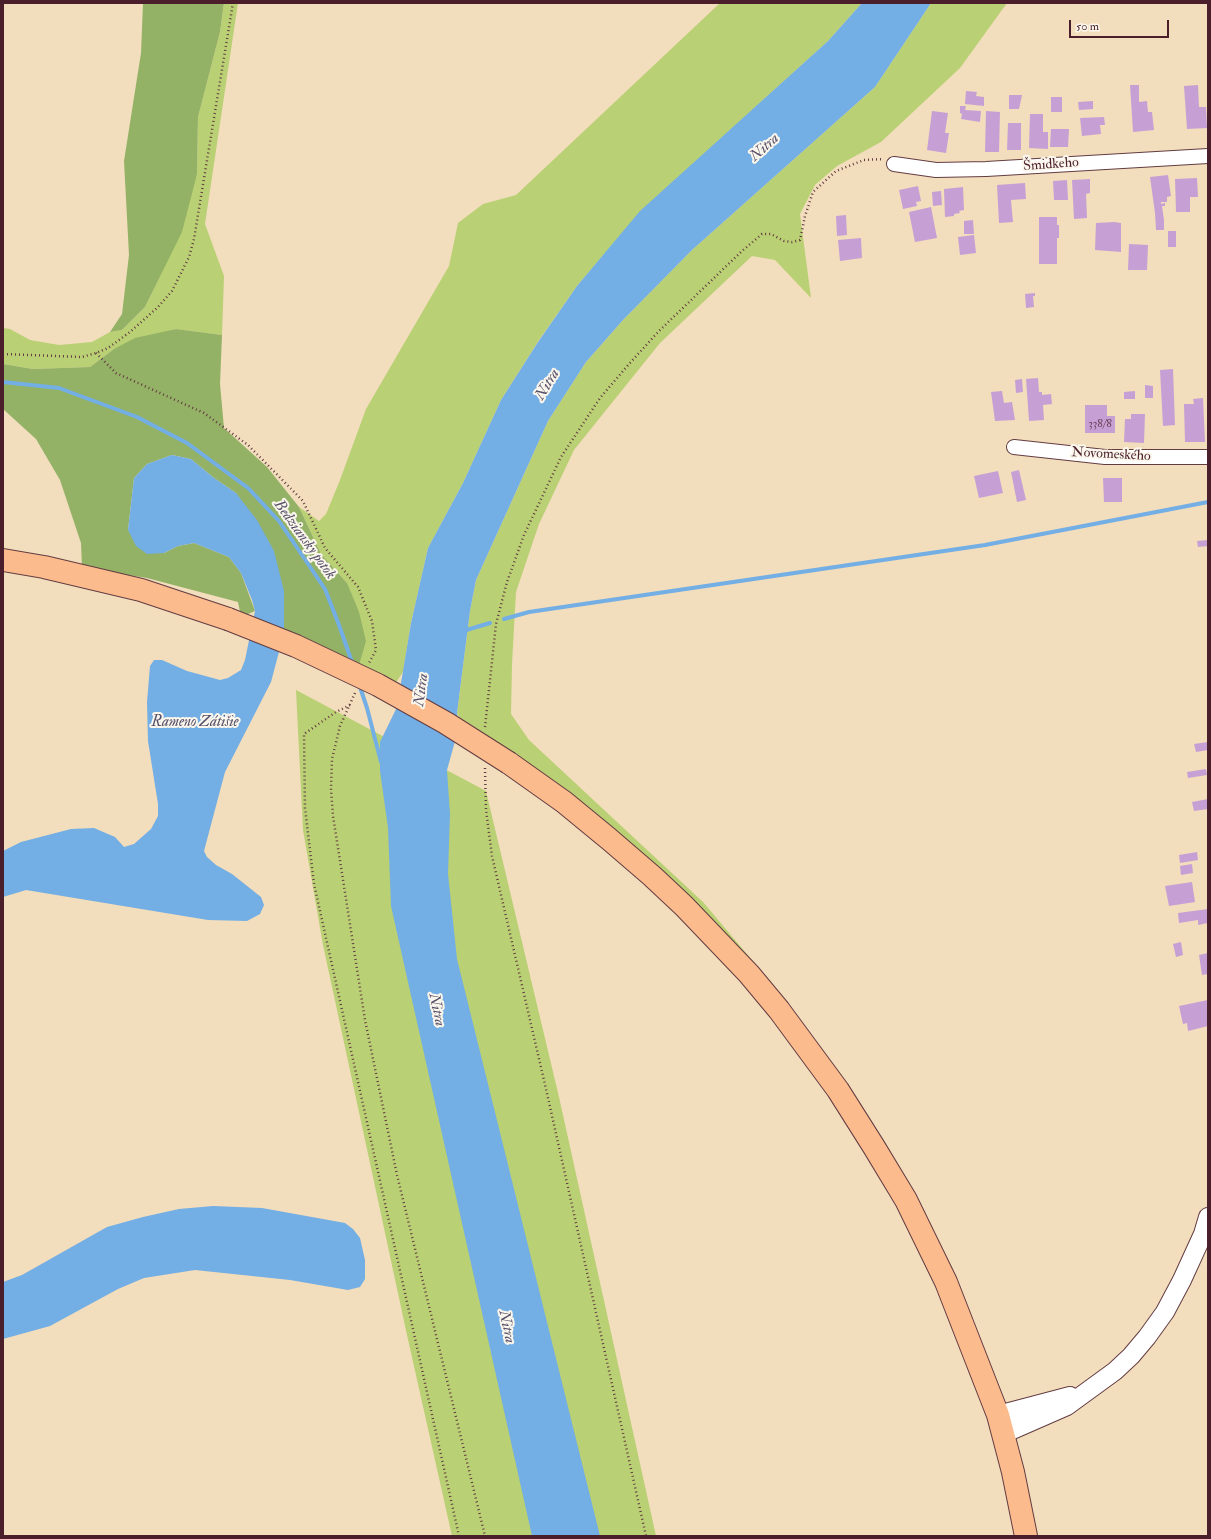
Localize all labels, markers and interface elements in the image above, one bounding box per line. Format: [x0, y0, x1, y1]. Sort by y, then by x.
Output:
scale bar [1071, 12, 1171, 38]
text: 50 m [1076, 19, 1099, 34]
water label: Nitra [747, 130, 783, 166]
street label: Šmidkeho [1023, 155, 1079, 175]
water label: Nitra [532, 366, 564, 404]
house number: 338/8 [1088, 417, 1112, 431]
street label: Novomeského [1071, 445, 1151, 465]
water label: Bedziansky potok [269, 497, 339, 583]
water label: Nitra [411, 672, 433, 708]
water label: Rameno Zátišie [151, 714, 239, 732]
water label: Nitra [424, 992, 448, 1028]
water label: Nitra [494, 1309, 518, 1345]

